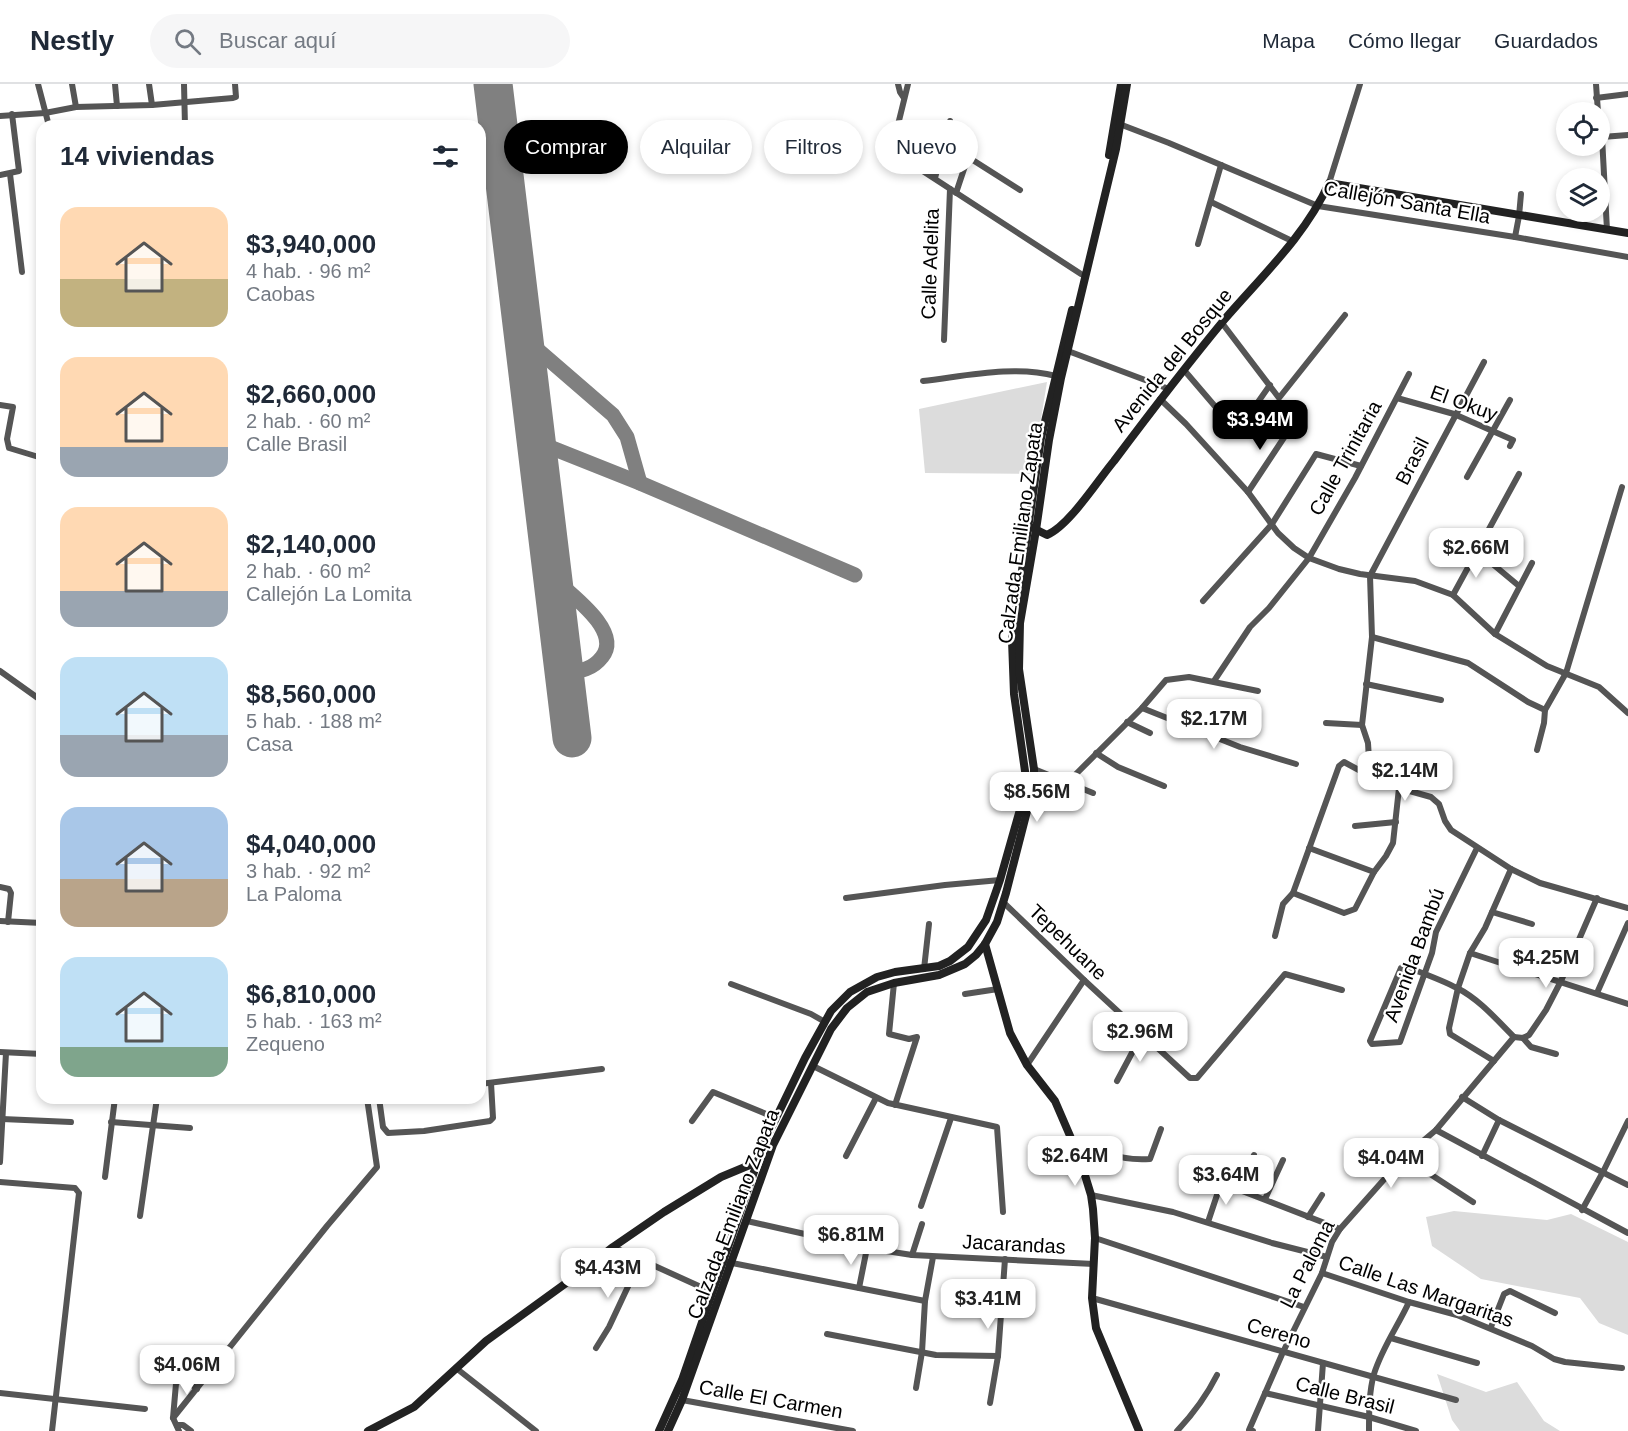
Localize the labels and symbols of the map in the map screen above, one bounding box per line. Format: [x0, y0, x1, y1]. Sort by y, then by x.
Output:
street label: Callejón Santa Ella [1322, 176, 1493, 228]
street label: Calle Adelita [917, 207, 943, 320]
street label: Avenida del Bosque [1108, 284, 1236, 436]
street label: El Okuy [1427, 381, 1501, 425]
street label: Calle Trinitaria [1304, 396, 1386, 519]
pin: $3.94M [1211, 400, 1309, 451]
street label: Calzada Emiliano Zapata [994, 420, 1047, 645]
street label: Brasil [1391, 434, 1433, 488]
pin: $2.66M [1427, 528, 1525, 579]
pin: $2.17M [1165, 699, 1263, 750]
pin: $2.14M [1356, 751, 1454, 802]
pin: $8.56M [988, 772, 1086, 823]
street label: Avenida Bambú [1380, 885, 1448, 1025]
street label: Tepehuane [1025, 900, 1111, 984]
pin: $4.25M [1497, 938, 1595, 989]
pin: $2.96M [1091, 1012, 1189, 1063]
street label: Calzada Emiliano Zapata [683, 1105, 784, 1322]
pin: $2.64M [1026, 1136, 1124, 1187]
pin: $4.04M [1342, 1138, 1440, 1189]
pin: $3.64M [1177, 1155, 1275, 1206]
pin: $6.81M [802, 1215, 900, 1266]
street label: La Paloma [1275, 1216, 1339, 1312]
street label: Jacarandas [962, 1230, 1066, 1258]
pin: $4.43M [559, 1248, 657, 1299]
street label: Calle Las Margaritas [1336, 1251, 1516, 1331]
pin: $3.41M [939, 1279, 1037, 1330]
street label: Cereno [1244, 1313, 1314, 1353]
pin: $4.06M [138, 1345, 236, 1396]
street label: Calle Brasil [1293, 1372, 1397, 1418]
street label: Calle El Carmen [697, 1376, 845, 1422]

